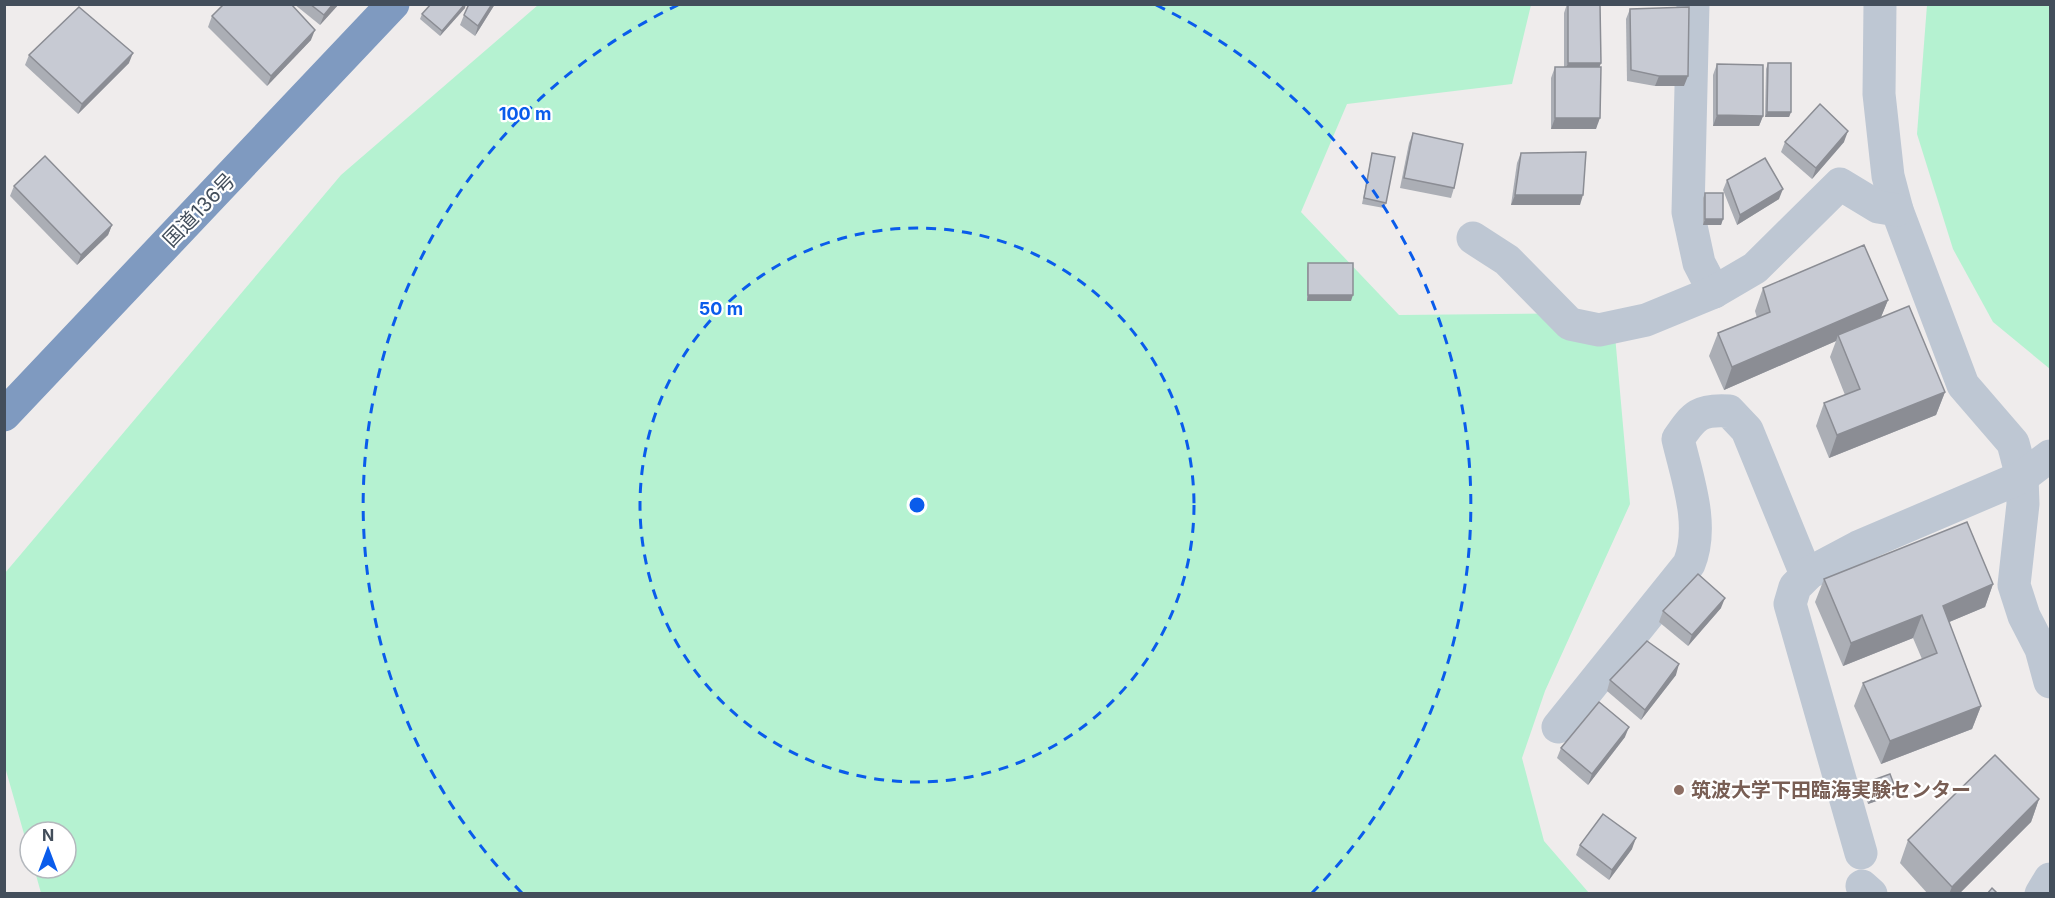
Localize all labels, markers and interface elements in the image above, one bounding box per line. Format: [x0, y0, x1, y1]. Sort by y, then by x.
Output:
text: 100 m [499, 103, 551, 124]
street label: 国道136号 [158, 168, 240, 252]
text: 50 m [699, 298, 743, 319]
centre of rings [907, 495, 927, 515]
place label: 筑波大学下田臨海実験センター [1691, 778, 1971, 802]
marker: 筑波大学下田臨海実験センター [1672, 783, 1686, 797]
north arrow [18, 820, 78, 880]
text: N [42, 825, 54, 845]

